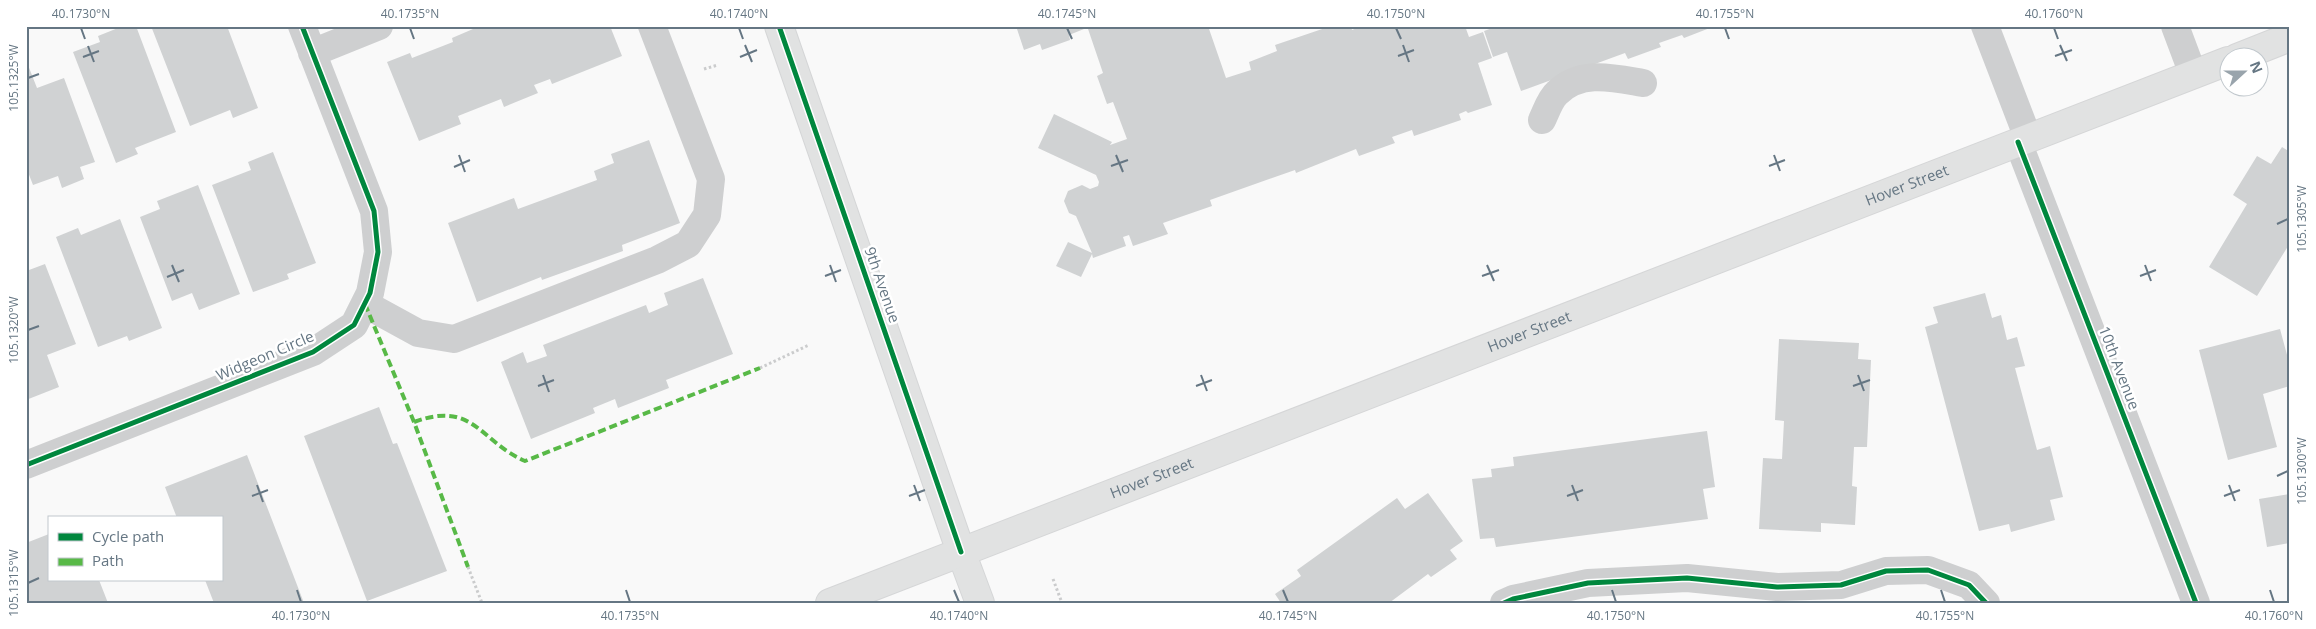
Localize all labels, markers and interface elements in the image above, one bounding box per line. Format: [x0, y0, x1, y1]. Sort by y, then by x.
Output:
text: 40.1730°N [52, 5, 110, 22]
text: 40.1735°N [381, 5, 439, 22]
text: 40.1740°N [710, 5, 768, 22]
text: 40.1745°N [1038, 5, 1096, 22]
text: 40.1750°N [1367, 5, 1425, 22]
text: 40.1755°N [1696, 5, 1754, 22]
text: 40.1760°N [2025, 5, 2083, 22]
text: 105.1325°W [5, 44, 22, 112]
north arrow [2218, 48, 2268, 98]
text: N [2246, 58, 2268, 76]
street label: Hover Street [1862, 159, 1951, 210]
text: 105.1305°W [2293, 185, 2310, 253]
street label: 9th Avenue [861, 244, 905, 325]
text: 105.1320°W [5, 296, 22, 364]
street label: Hover Street [1484, 306, 1574, 356]
street label: 10th Avenue [2095, 323, 2145, 412]
street label: Widgeon Circle [213, 326, 317, 385]
text: 105.1300°W [2293, 437, 2310, 505]
street label: Hover Street [1107, 452, 1196, 503]
legend [48, 516, 222, 582]
text: Cycle path [92, 526, 164, 546]
text: 105.1315°W [5, 549, 22, 617]
text: Path [92, 550, 124, 570]
text: 40.1730°N [272, 607, 330, 624]
text: 40.1735°N [601, 607, 659, 624]
text: 40.1740°N [930, 607, 988, 624]
text: 40.1745°N [1259, 607, 1317, 624]
text: 40.1750°N [1587, 607, 1645, 624]
text: 40.1755°N [1916, 607, 1974, 624]
text: 40.1760°N [2245, 607, 2303, 624]

